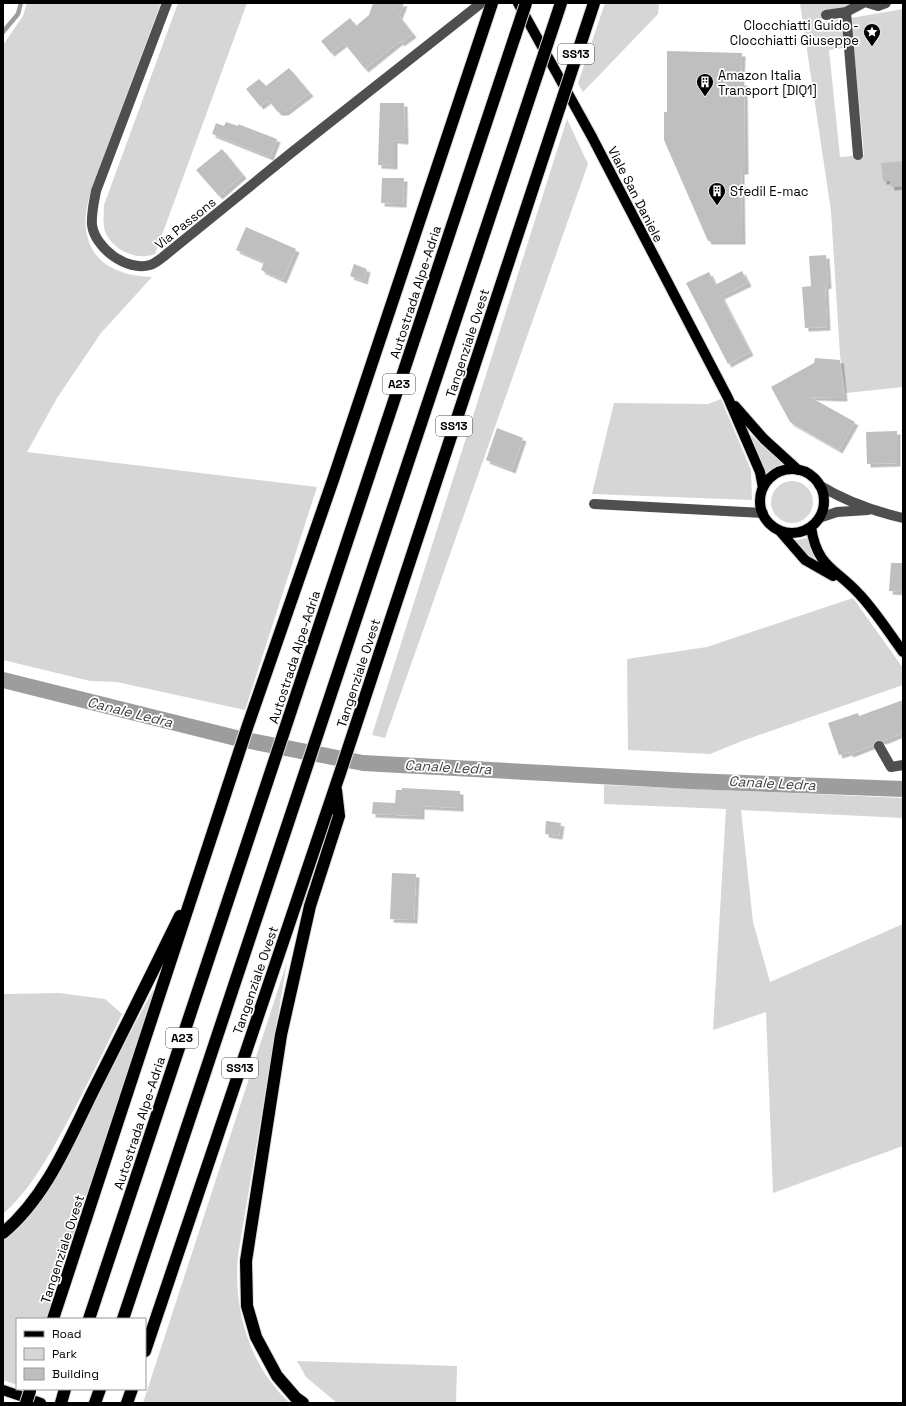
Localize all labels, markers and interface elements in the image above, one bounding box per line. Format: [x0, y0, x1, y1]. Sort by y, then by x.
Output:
place label: Clocchiatti Guido - Clocchiatti Giuseppe [730, 17, 859, 49]
place icon: Clocchiatti Guido - Clocchiatti Giuseppe [862, 22, 882, 47]
road number: SS13 [558, 44, 594, 64]
place label: Amazon Italia Transport [DIQ1] [718, 67, 817, 99]
building icon: Amazon Italia Transport [DIQ1] [695, 72, 715, 97]
street label: Viale San Daniele [604, 143, 667, 245]
building icon: Sfedil E-mac [707, 181, 727, 206]
place label: Sfedil E-mac [730, 183, 809, 200]
street label: Via Passons [151, 194, 219, 253]
street label: Autostrada Alpe-Adria [386, 223, 445, 361]
street label: Tangenziale Ovest [442, 287, 493, 400]
road number: A23 [383, 374, 415, 394]
road number: SS13 [436, 416, 472, 436]
street label: Autostrada Alpe-Adria [265, 588, 324, 726]
street label: Tangenziale Ovest [333, 617, 384, 730]
water label: Canale Ledra [86, 693, 175, 731]
water label: Canale Ledra [404, 756, 493, 778]
water label: Canale Ledra [728, 772, 817, 794]
street label: Tangenziale Ovest [229, 924, 282, 1037]
road number: A23 [166, 1028, 198, 1048]
street label: Autostrada Alpe-Adria [110, 1054, 169, 1192]
road number: SS13 [222, 1058, 258, 1078]
street label: Tangenziale Ovest [37, 1193, 88, 1306]
legend [16, 1318, 146, 1390]
text: Road [52, 1326, 81, 1342]
text: Park [52, 1346, 77, 1362]
text: Building [52, 1366, 99, 1382]

